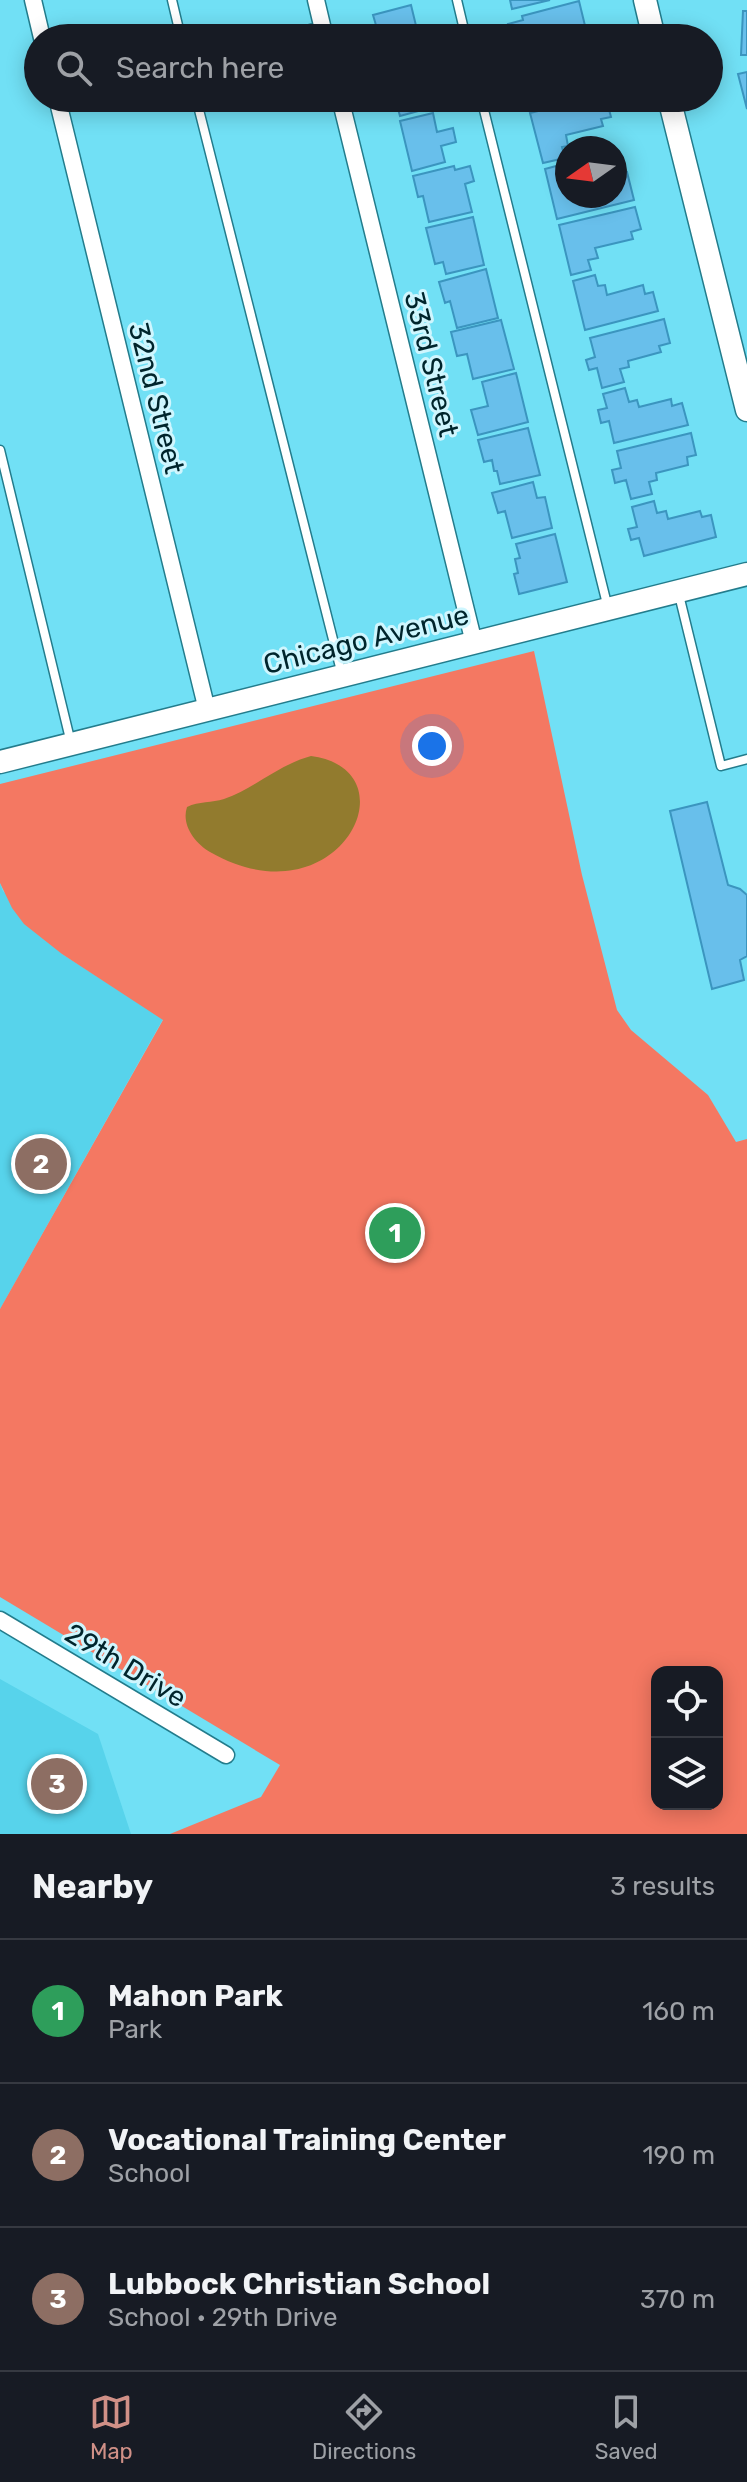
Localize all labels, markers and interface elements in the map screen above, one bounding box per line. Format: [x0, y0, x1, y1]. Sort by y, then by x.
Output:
search box [24, 24, 723, 112]
icon: search [52, 46, 96, 90]
text: Search here [116, 50, 284, 86]
north arrow [555, 136, 627, 208]
street label: 33rd Street [398, 288, 465, 440]
street label: 32nd Street [122, 319, 191, 477]
street label: Chicago Avenue [260, 598, 472, 681]
your location [412, 726, 452, 766]
pin: 2 [15, 1134, 67, 1194]
pin: 1 [369, 1203, 421, 1263]
street label: 29th Drive [59, 1616, 192, 1714]
map controls [651, 1666, 723, 1810]
button: locate [651, 1666, 723, 1738]
button: layers [651, 1738, 723, 1810]
pin: 3 [31, 1754, 83, 1814]
text: Nearby [32, 1866, 153, 1907]
text: 3 results [610, 1871, 715, 1902]
text: Mahon Park [108, 1978, 283, 2014]
text: 1 [52, 1996, 64, 2027]
text: 160 m [642, 1996, 715, 2027]
text: Park [108, 2014, 162, 2045]
text: Vocational Training Center [108, 2122, 506, 2158]
text: 2 [50, 2140, 66, 2171]
text: 190 m [642, 2140, 715, 2171]
text: School [108, 2158, 191, 2189]
text: Lubbock Christian School [108, 2266, 490, 2302]
text: 3 [49, 2284, 67, 2315]
text: 370 m [640, 2284, 715, 2315]
text: School · 29th Drive [108, 2302, 337, 2333]
tab: Map [89, 2390, 133, 2465]
tab: Directions [312, 2390, 416, 2465]
tab: Saved [595, 2390, 658, 2465]

